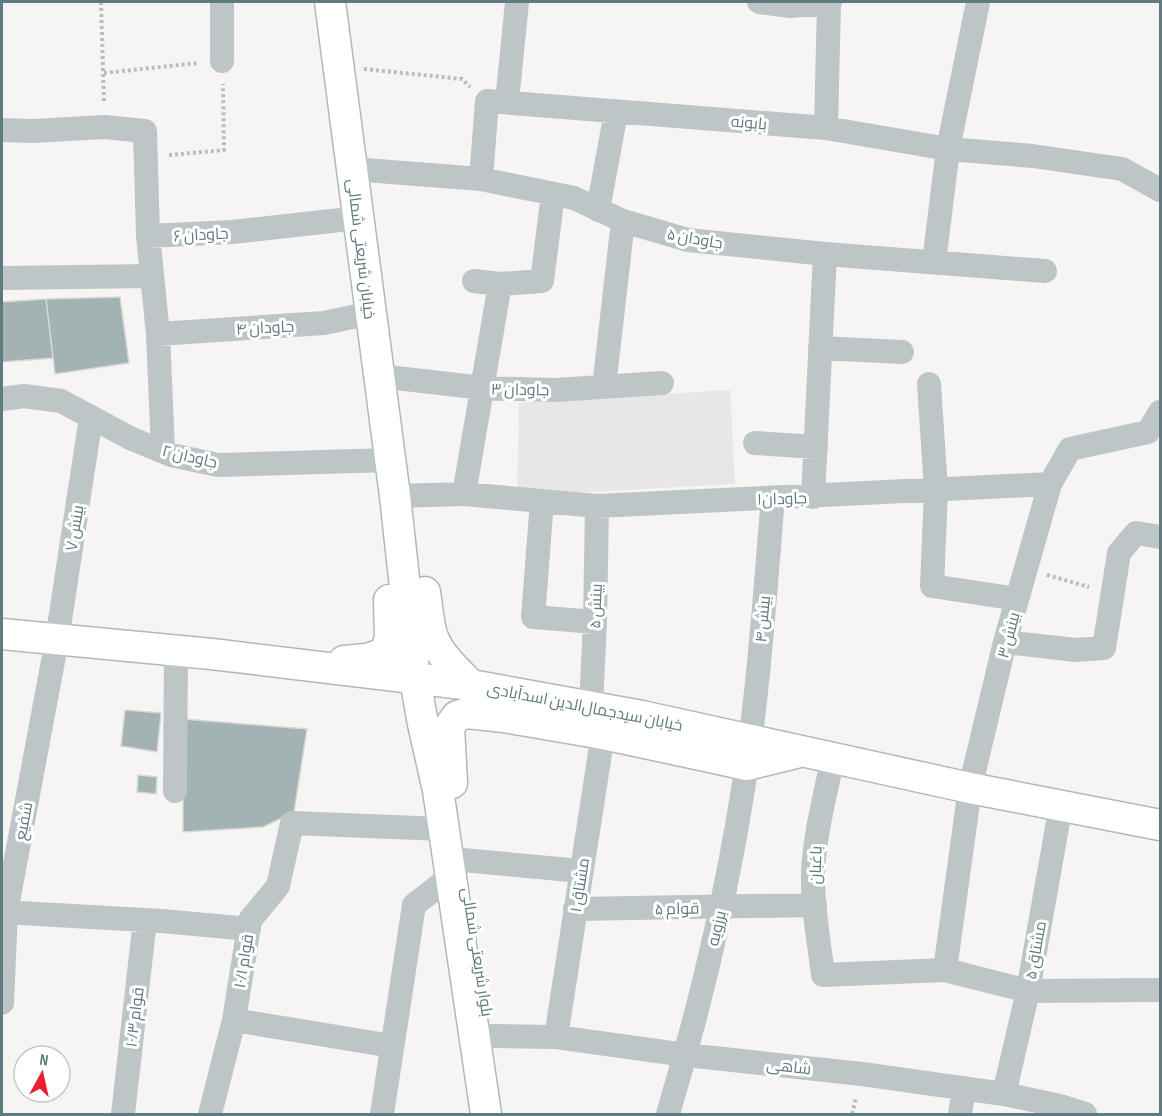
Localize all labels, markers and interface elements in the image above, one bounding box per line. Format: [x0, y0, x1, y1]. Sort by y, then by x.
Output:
street label: بابونه [730, 112, 768, 135]
street label: خیابان شریعتی شمالی [342, 178, 379, 321]
street label: جاودان ۶ [173, 225, 229, 246]
street label: جاودان ۵ [665, 225, 724, 254]
street label: جاودان ۴ [236, 317, 295, 340]
street label: جاودان ۳ [491, 380, 549, 401]
street label: جاودان ۲ [160, 442, 219, 473]
street label: جاودان۱ [757, 489, 807, 510]
street label: بینش ۷ [62, 504, 88, 553]
street label: بینش ۵ [586, 583, 607, 629]
street label: بینش ۴ [752, 595, 775, 643]
street label: بینش ۳ [994, 610, 1025, 661]
street label: خیابان سیدجمال‌الدین اسدآبادی [485, 679, 684, 736]
street label: شفیع [11, 801, 38, 842]
street label: باغبان [806, 845, 827, 885]
street label: مشتاق ۱ [567, 857, 594, 914]
street label: بلوار شریعتی شمالی [457, 886, 496, 1018]
street label: قوام ۵ [655, 900, 699, 920]
street label: برزویه [704, 909, 731, 948]
street label: مشتاق ۵ [1022, 920, 1051, 981]
street label: قوام ۱۰/۱ [231, 933, 259, 990]
street label: قوام ۱۰/۳ [122, 986, 150, 1048]
north arrow [12, 1044, 72, 1104]
text: N [38, 1051, 49, 1071]
street label: شاهی [766, 1056, 812, 1079]

